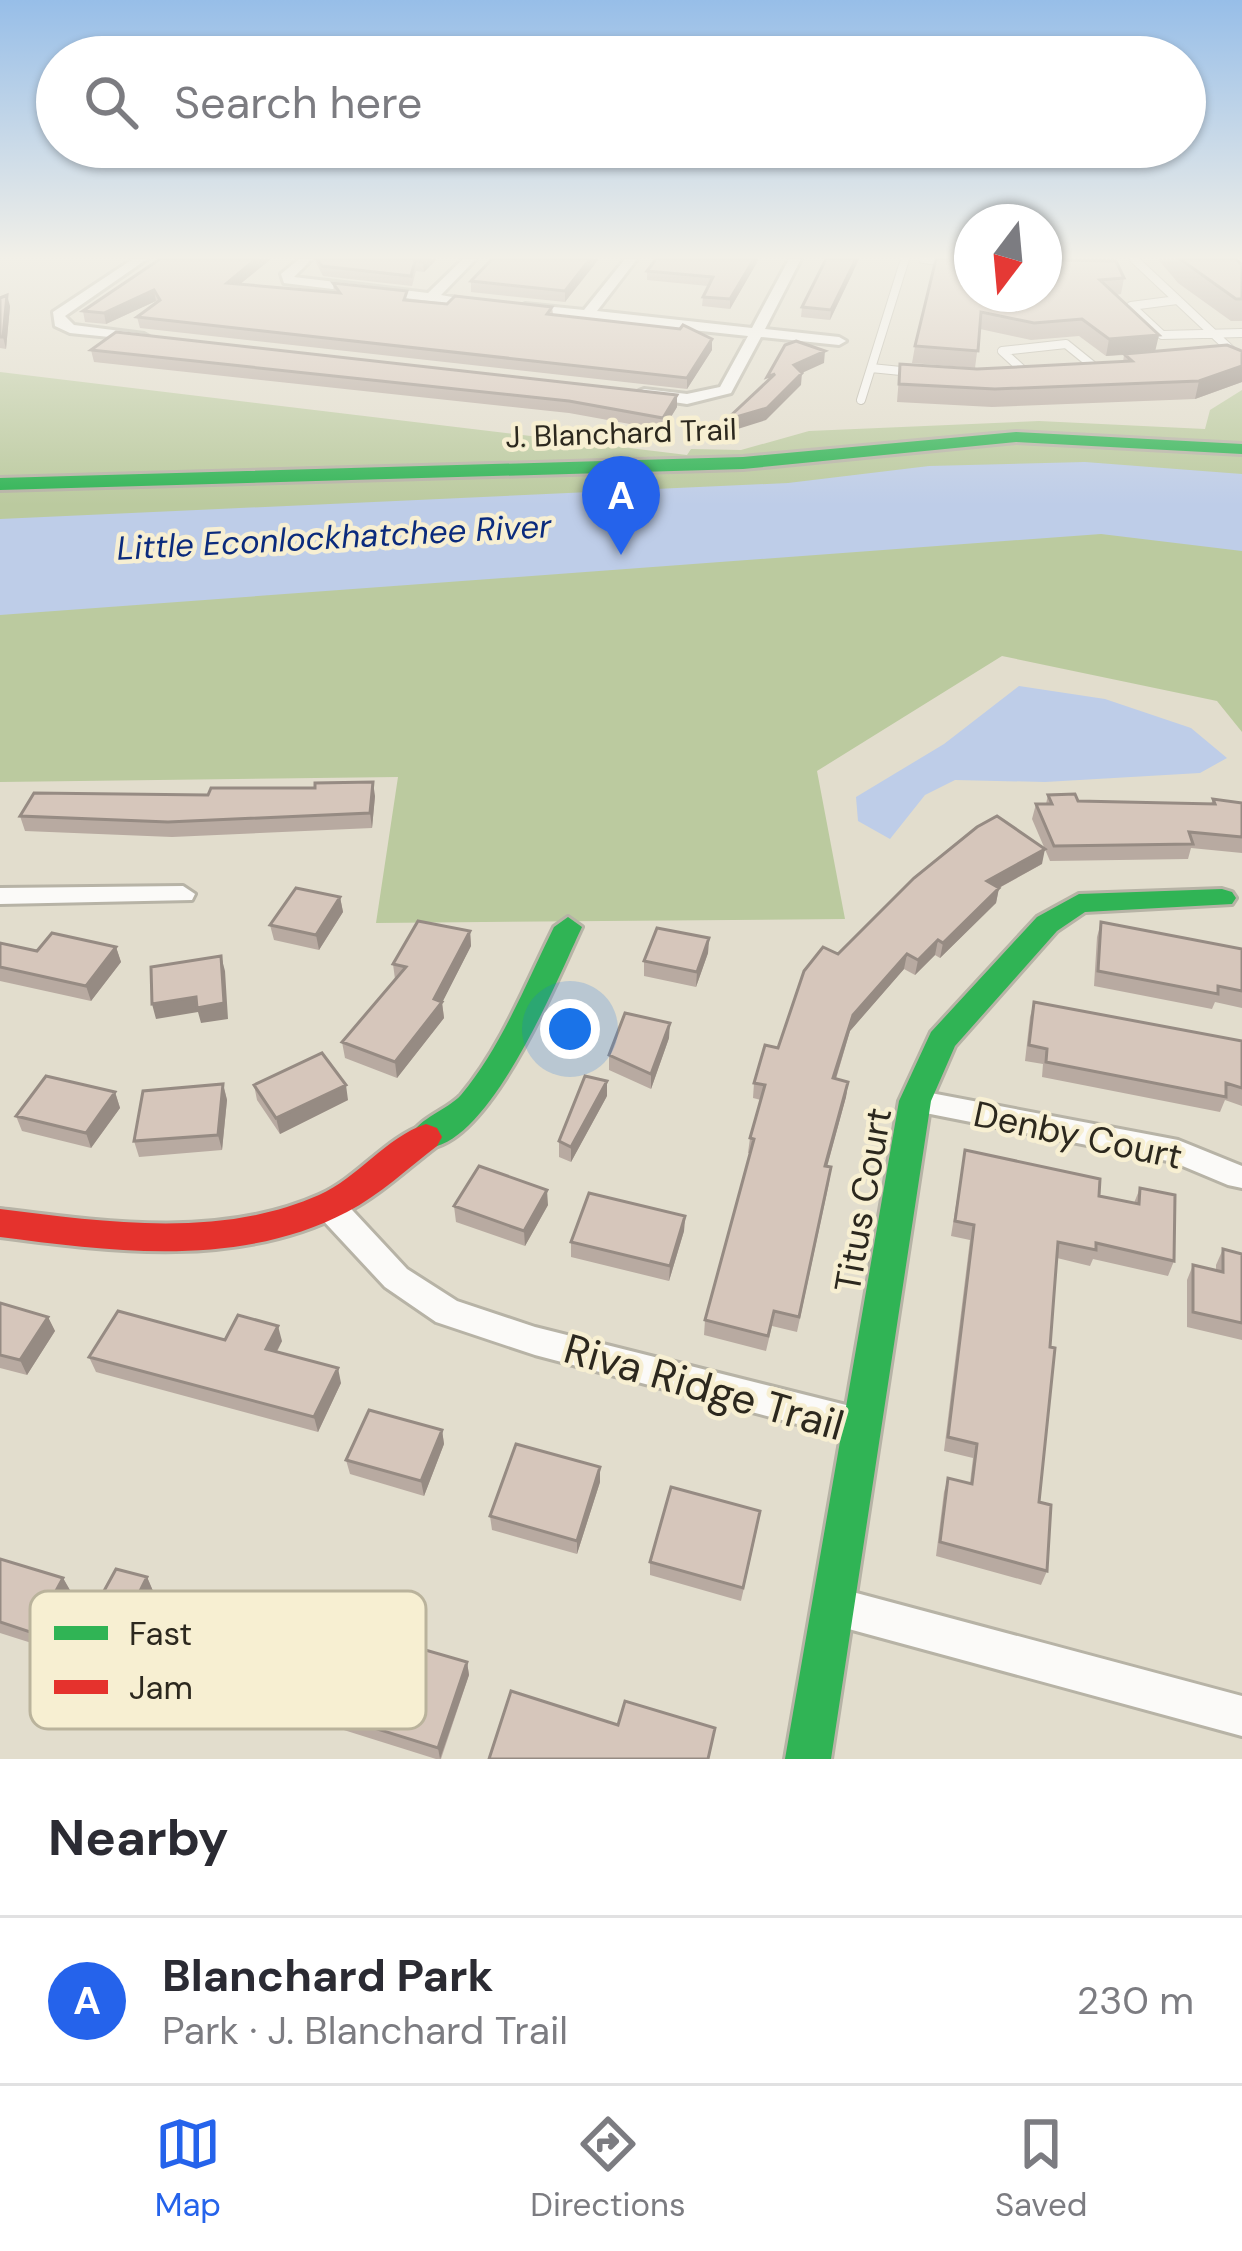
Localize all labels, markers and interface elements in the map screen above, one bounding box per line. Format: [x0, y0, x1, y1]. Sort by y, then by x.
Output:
search box [36, 36, 1206, 168]
icon: search [78, 69, 144, 135]
text: Search here [174, 73, 422, 132]
north arrow [954, 204, 1062, 312]
street label: J. Blanchard Trail [505, 409, 737, 457]
pin: A [582, 456, 660, 555]
water label: Little Econlockhatchee River [116, 504, 553, 570]
your location [540, 999, 600, 1059]
street label: Denby Court [970, 1090, 1186, 1180]
street label: Titus Court [824, 1104, 902, 1296]
street label: Riva Ridge Trail [558, 1321, 850, 1453]
legend [30, 1591, 426, 1729]
text: Fast [129, 1612, 192, 1655]
text: Jam [129, 1666, 193, 1709]
text: Nearby [48, 1804, 229, 1871]
text: Blanchard Park [162, 1946, 493, 2005]
text: A [73, 1975, 101, 2026]
text: 230 m [1077, 1975, 1194, 2026]
text: Park · J. Blanchard Trail [162, 2005, 568, 2056]
tab: Map [155, 2111, 221, 2226]
tab: Directions [530, 2111, 686, 2226]
tab: Saved [995, 2111, 1087, 2226]

